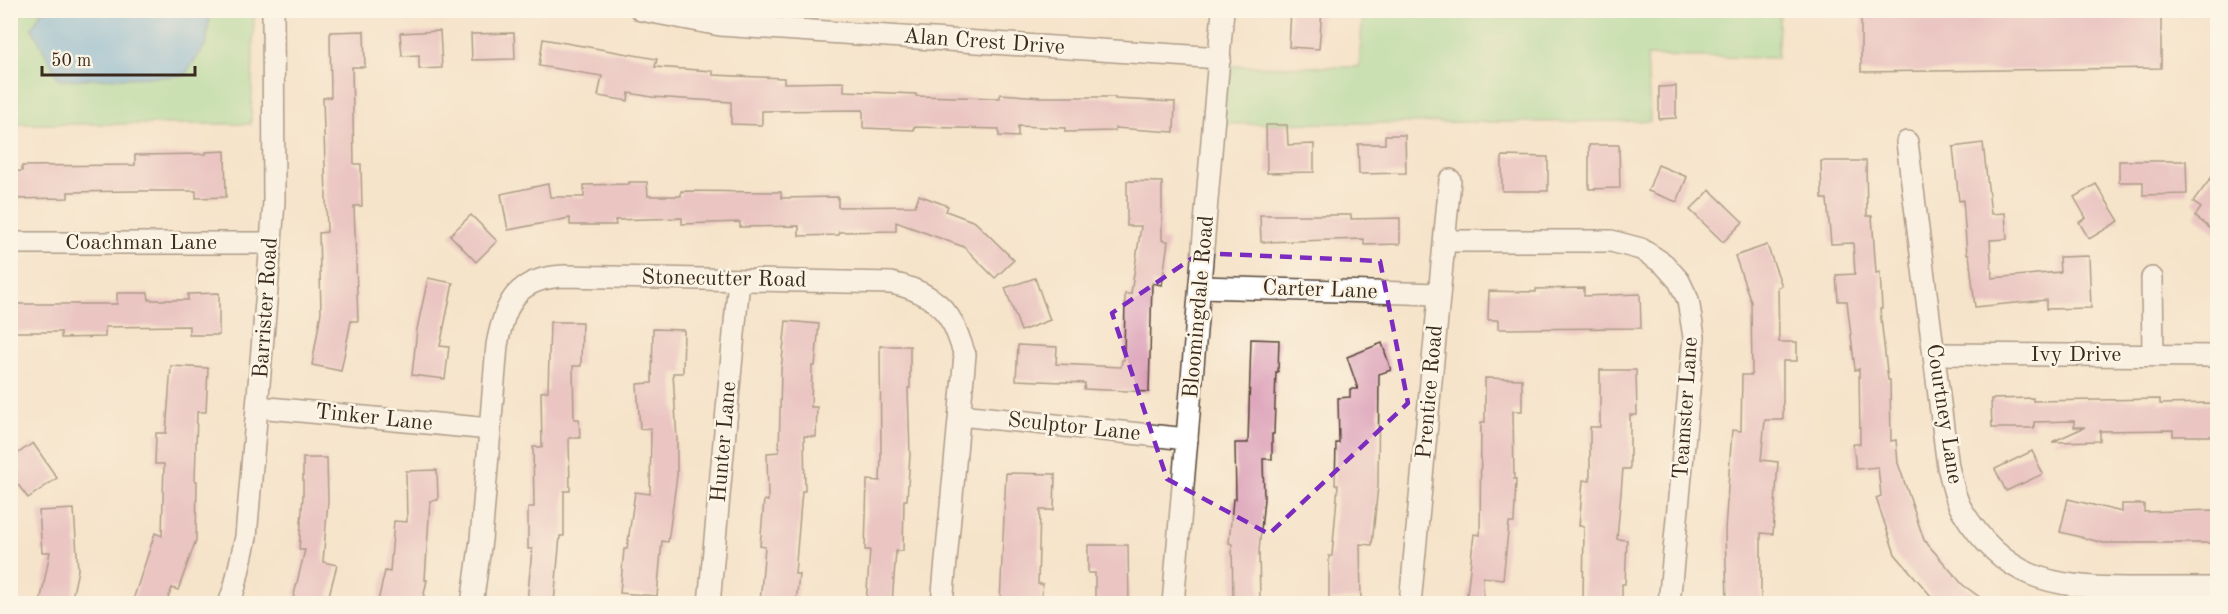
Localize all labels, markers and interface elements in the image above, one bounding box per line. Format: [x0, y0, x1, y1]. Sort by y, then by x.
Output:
street label: Alan Crest Drive [903, 25, 1065, 59]
scale bar [42, 39, 195, 77]
text: 50 m [51, 52, 91, 70]
street label: Bloomingdale Road [1180, 215, 1218, 399]
street label: Coachman Lane [65, 232, 217, 254]
street label: Barrister Road [250, 237, 282, 379]
street label: Stonecutter Road [641, 267, 807, 291]
street label: Carter Lane [1262, 277, 1378, 303]
street label: Prentice Road [1413, 324, 1447, 460]
street label: Teamster Lane [1670, 336, 1702, 480]
street label: Courtney Lane [1922, 342, 1966, 486]
street label: Ivy Drive [2031, 344, 2122, 366]
street label: Hunter Lane [708, 380, 740, 504]
street label: Tinker Lane [314, 401, 434, 435]
street label: Sculptor Lane [1006, 409, 1142, 445]

